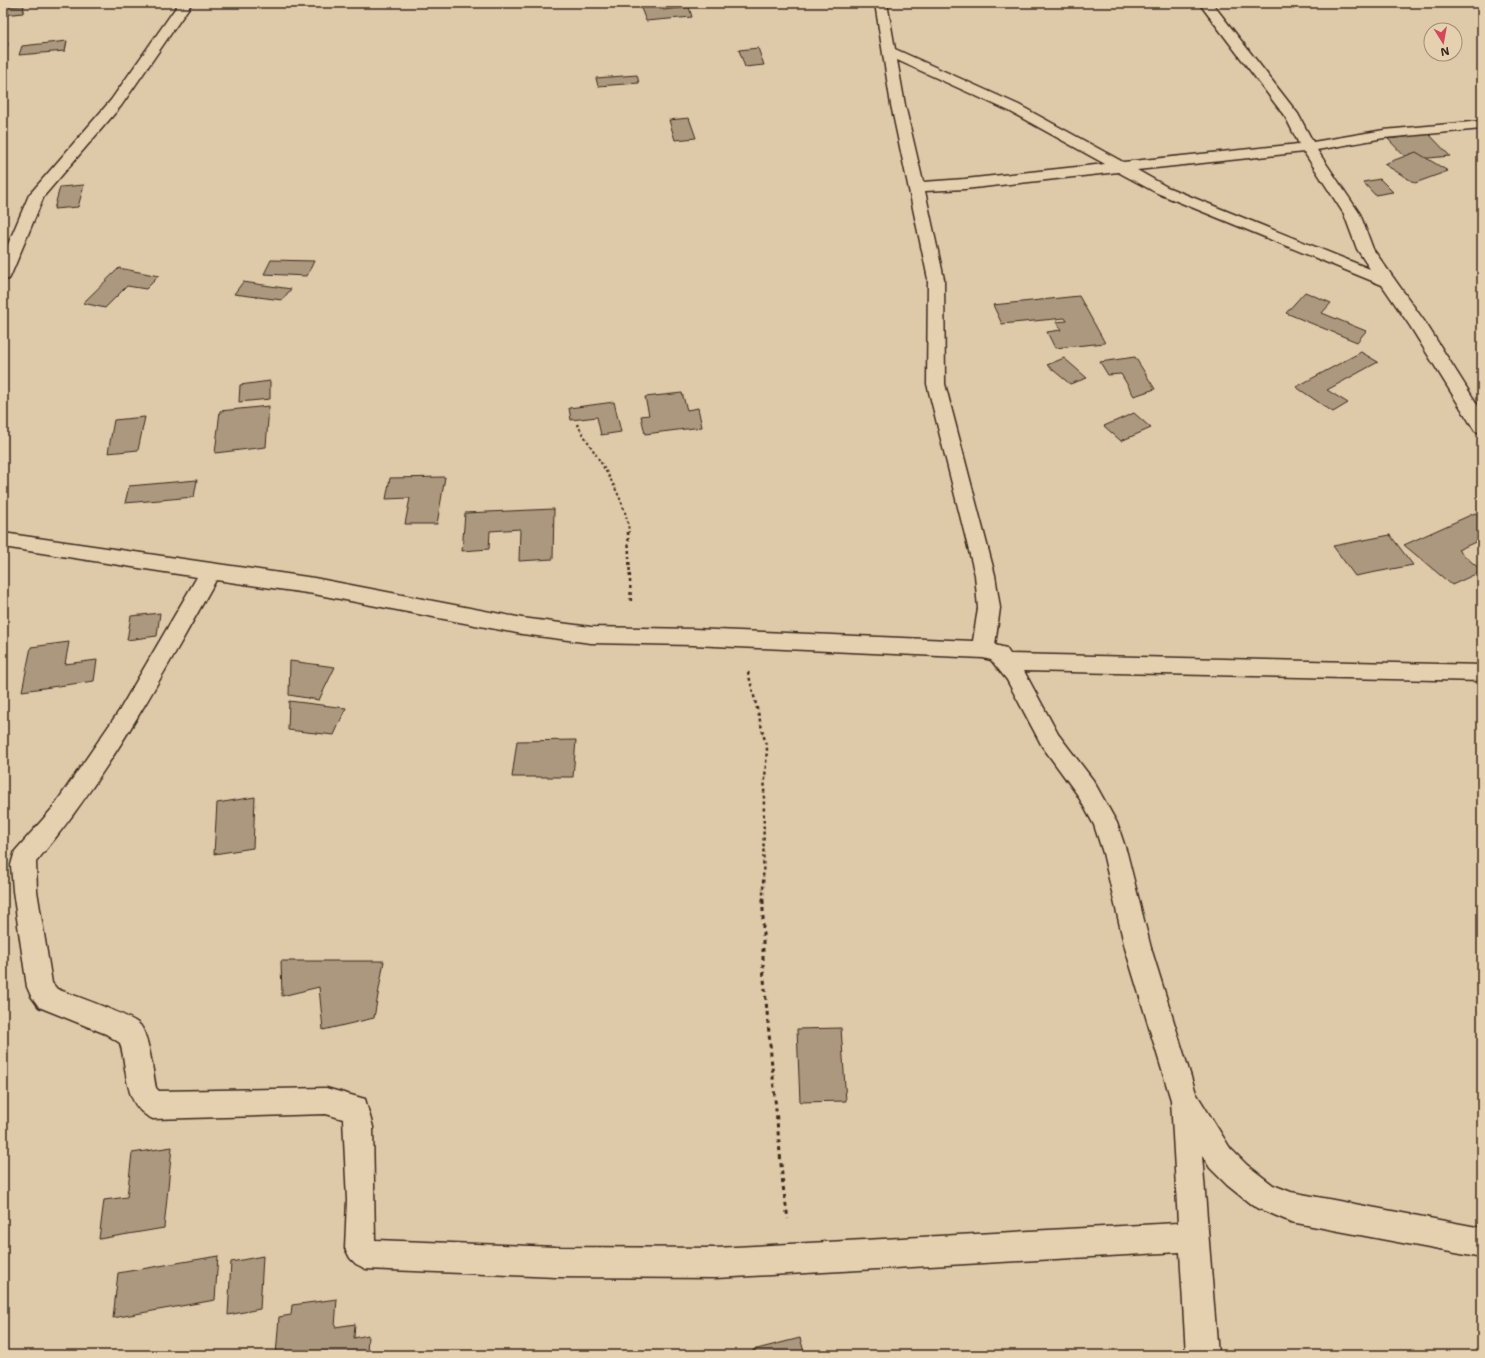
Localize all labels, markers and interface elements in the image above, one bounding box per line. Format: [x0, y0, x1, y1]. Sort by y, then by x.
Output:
north arrow [1423, 22, 1463, 62]
text: N [1439, 43, 1451, 60]

